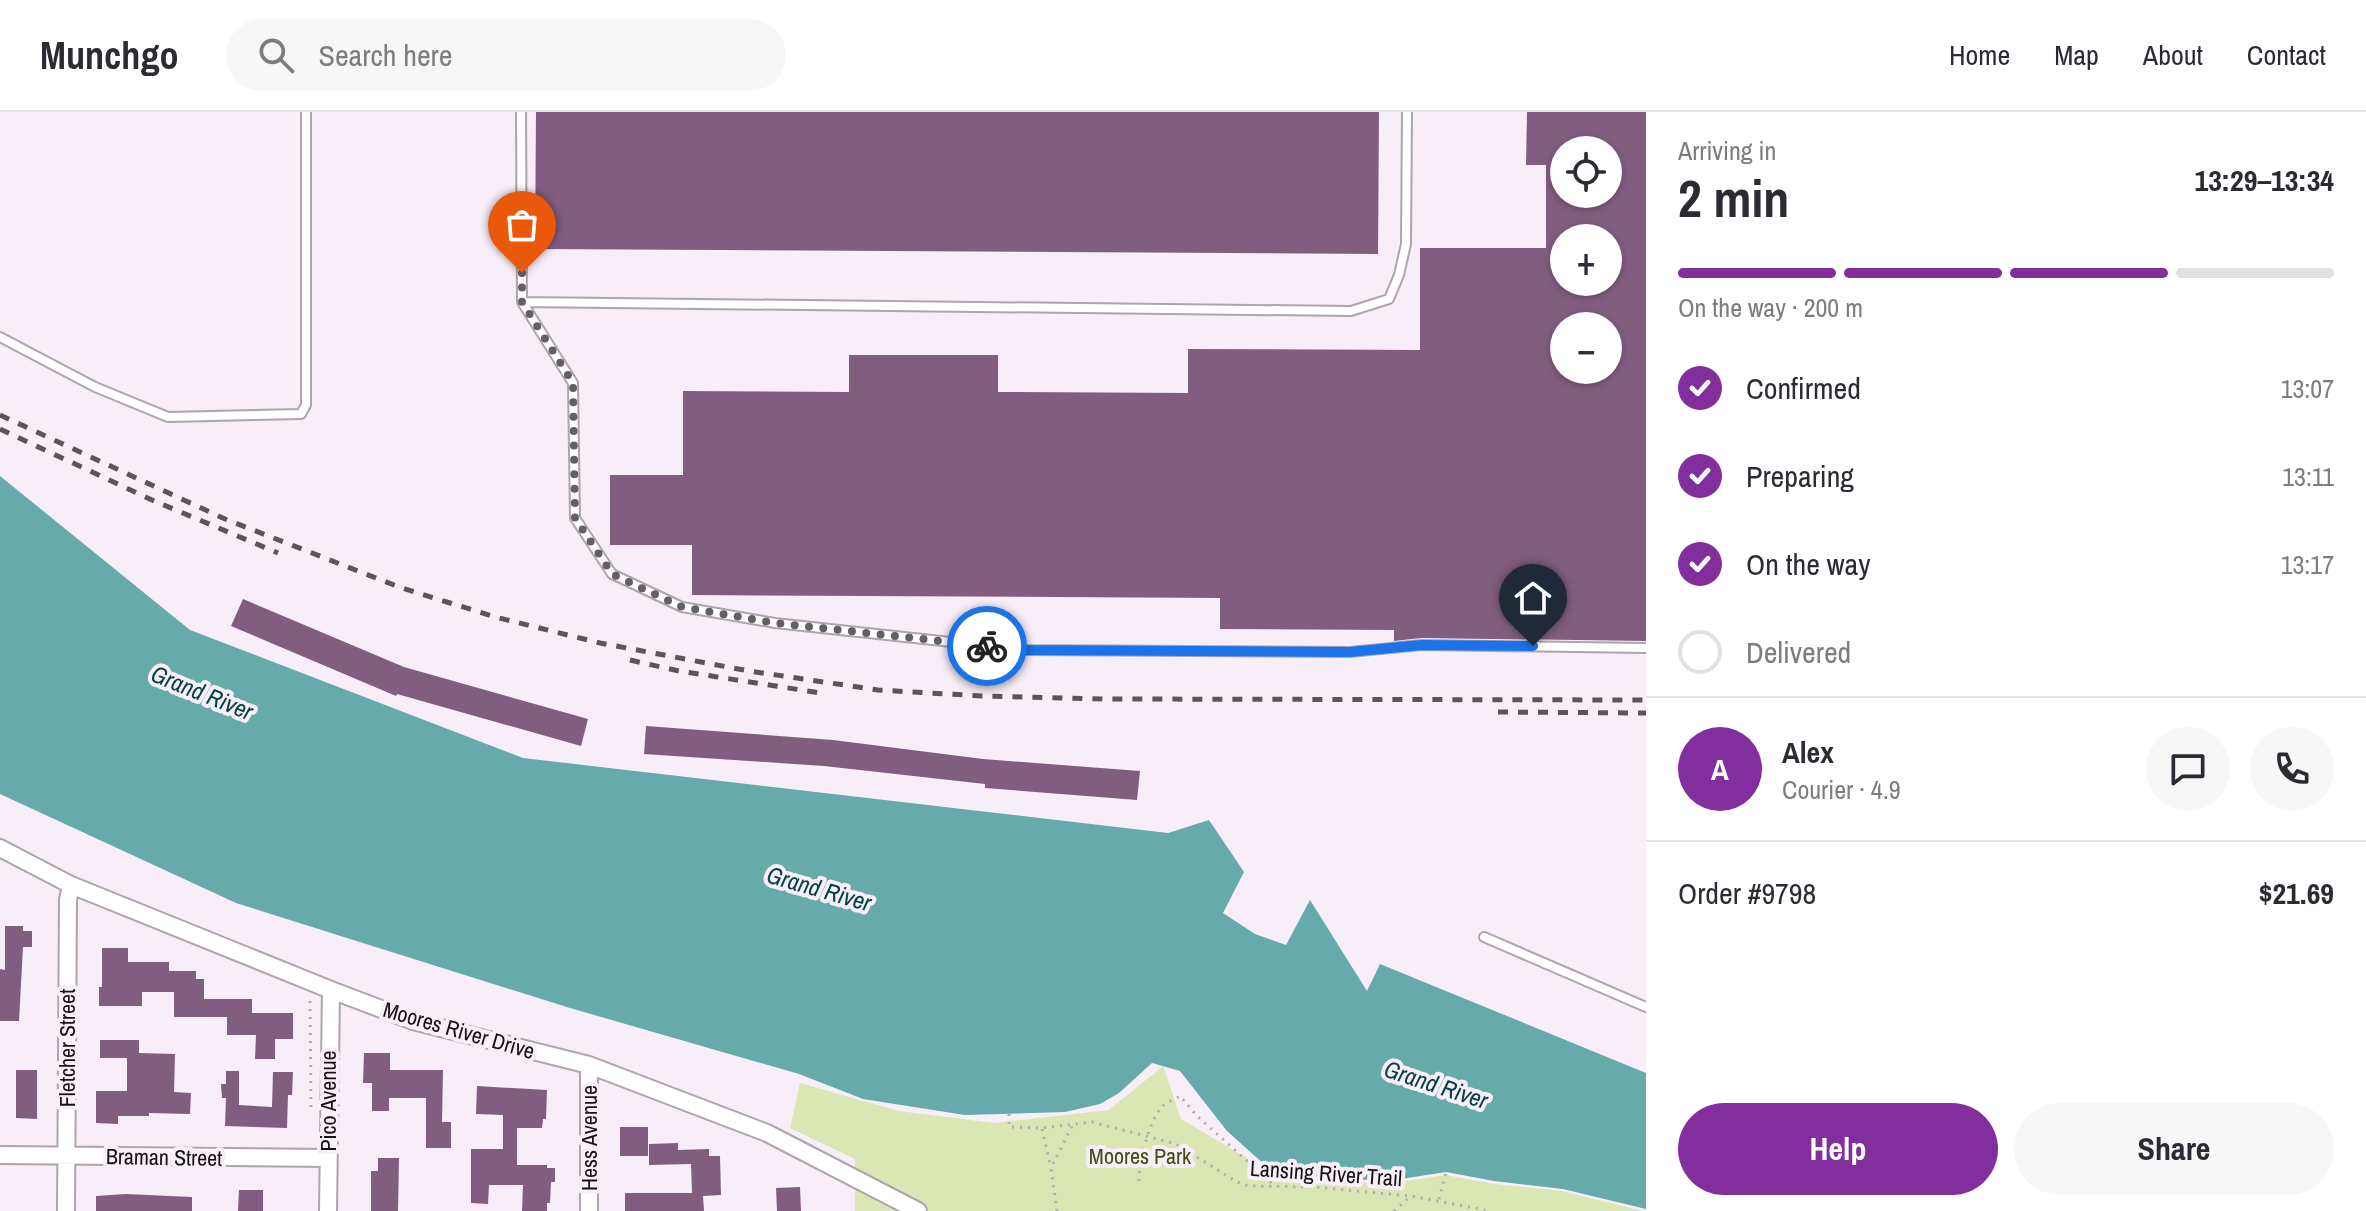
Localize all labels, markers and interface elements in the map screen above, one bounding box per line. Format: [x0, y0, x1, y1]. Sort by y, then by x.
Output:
search box [226, 19, 786, 91]
text: Munchgo [40, 30, 178, 81]
icon: search [254, 33, 298, 77]
text: Search here [318, 35, 453, 75]
text: Home [1949, 36, 2010, 74]
text: Map [2054, 36, 2099, 74]
text: About [2143, 36, 2203, 74]
text: Contact [2247, 36, 2326, 74]
text: Arriving in [1678, 133, 1776, 168]
map controls [1550, 136, 1622, 384]
button: locate [1550, 136, 1622, 208]
text: 13:29–13:34 [2195, 160, 2334, 200]
text: 2 min [1678, 163, 1789, 233]
pin [488, 191, 556, 273]
icon: bag [500, 203, 544, 247]
button: + [1550, 224, 1622, 296]
text: On the way · 200 m [1678, 290, 1863, 325]
button: − [1550, 312, 1622, 384]
icon: check [1678, 366, 1722, 410]
text: Confirmed [1746, 368, 1861, 408]
text: 13:07 [2281, 371, 2334, 406]
icon: check [1678, 454, 1722, 498]
text: Preparing [1746, 456, 1854, 496]
text: 13:11 [2282, 459, 2334, 494]
icon: check [1678, 542, 1722, 586]
text: On the way [1746, 544, 1870, 584]
text: 13:17 [2281, 547, 2334, 582]
pin [1499, 564, 1567, 646]
icon: home [1511, 576, 1555, 620]
courier [947, 606, 1027, 686]
icon: bike [965, 624, 1009, 668]
text: Delivered [1746, 632, 1851, 672]
water label: Grand River [147, 657, 259, 728]
button: chat [2146, 727, 2230, 811]
button: phone [2250, 727, 2334, 811]
text: Alex [1782, 732, 1834, 772]
text: A [1711, 749, 1729, 789]
text: Courier · 4.9 [1782, 772, 1901, 807]
water label: Grand River [763, 858, 877, 919]
text: Order #9798 [1678, 873, 1816, 913]
text: $21.69 [2259, 873, 2334, 913]
street label: Fletcher Street [52, 989, 82, 1107]
street label: Moores River Drive [380, 994, 538, 1066]
street label: Pico Avenue [313, 1050, 343, 1152]
water label: Grand River [1380, 1052, 1494, 1116]
street label: Hess Avenue [574, 1085, 604, 1191]
button: Help [1678, 1103, 1998, 1195]
button: Share [2014, 1103, 2334, 1195]
street label: Braman Street [106, 1141, 222, 1173]
park label: Moores Park [1089, 1141, 1192, 1171]
street label: Lansing River Trail [1249, 1153, 1403, 1193]

